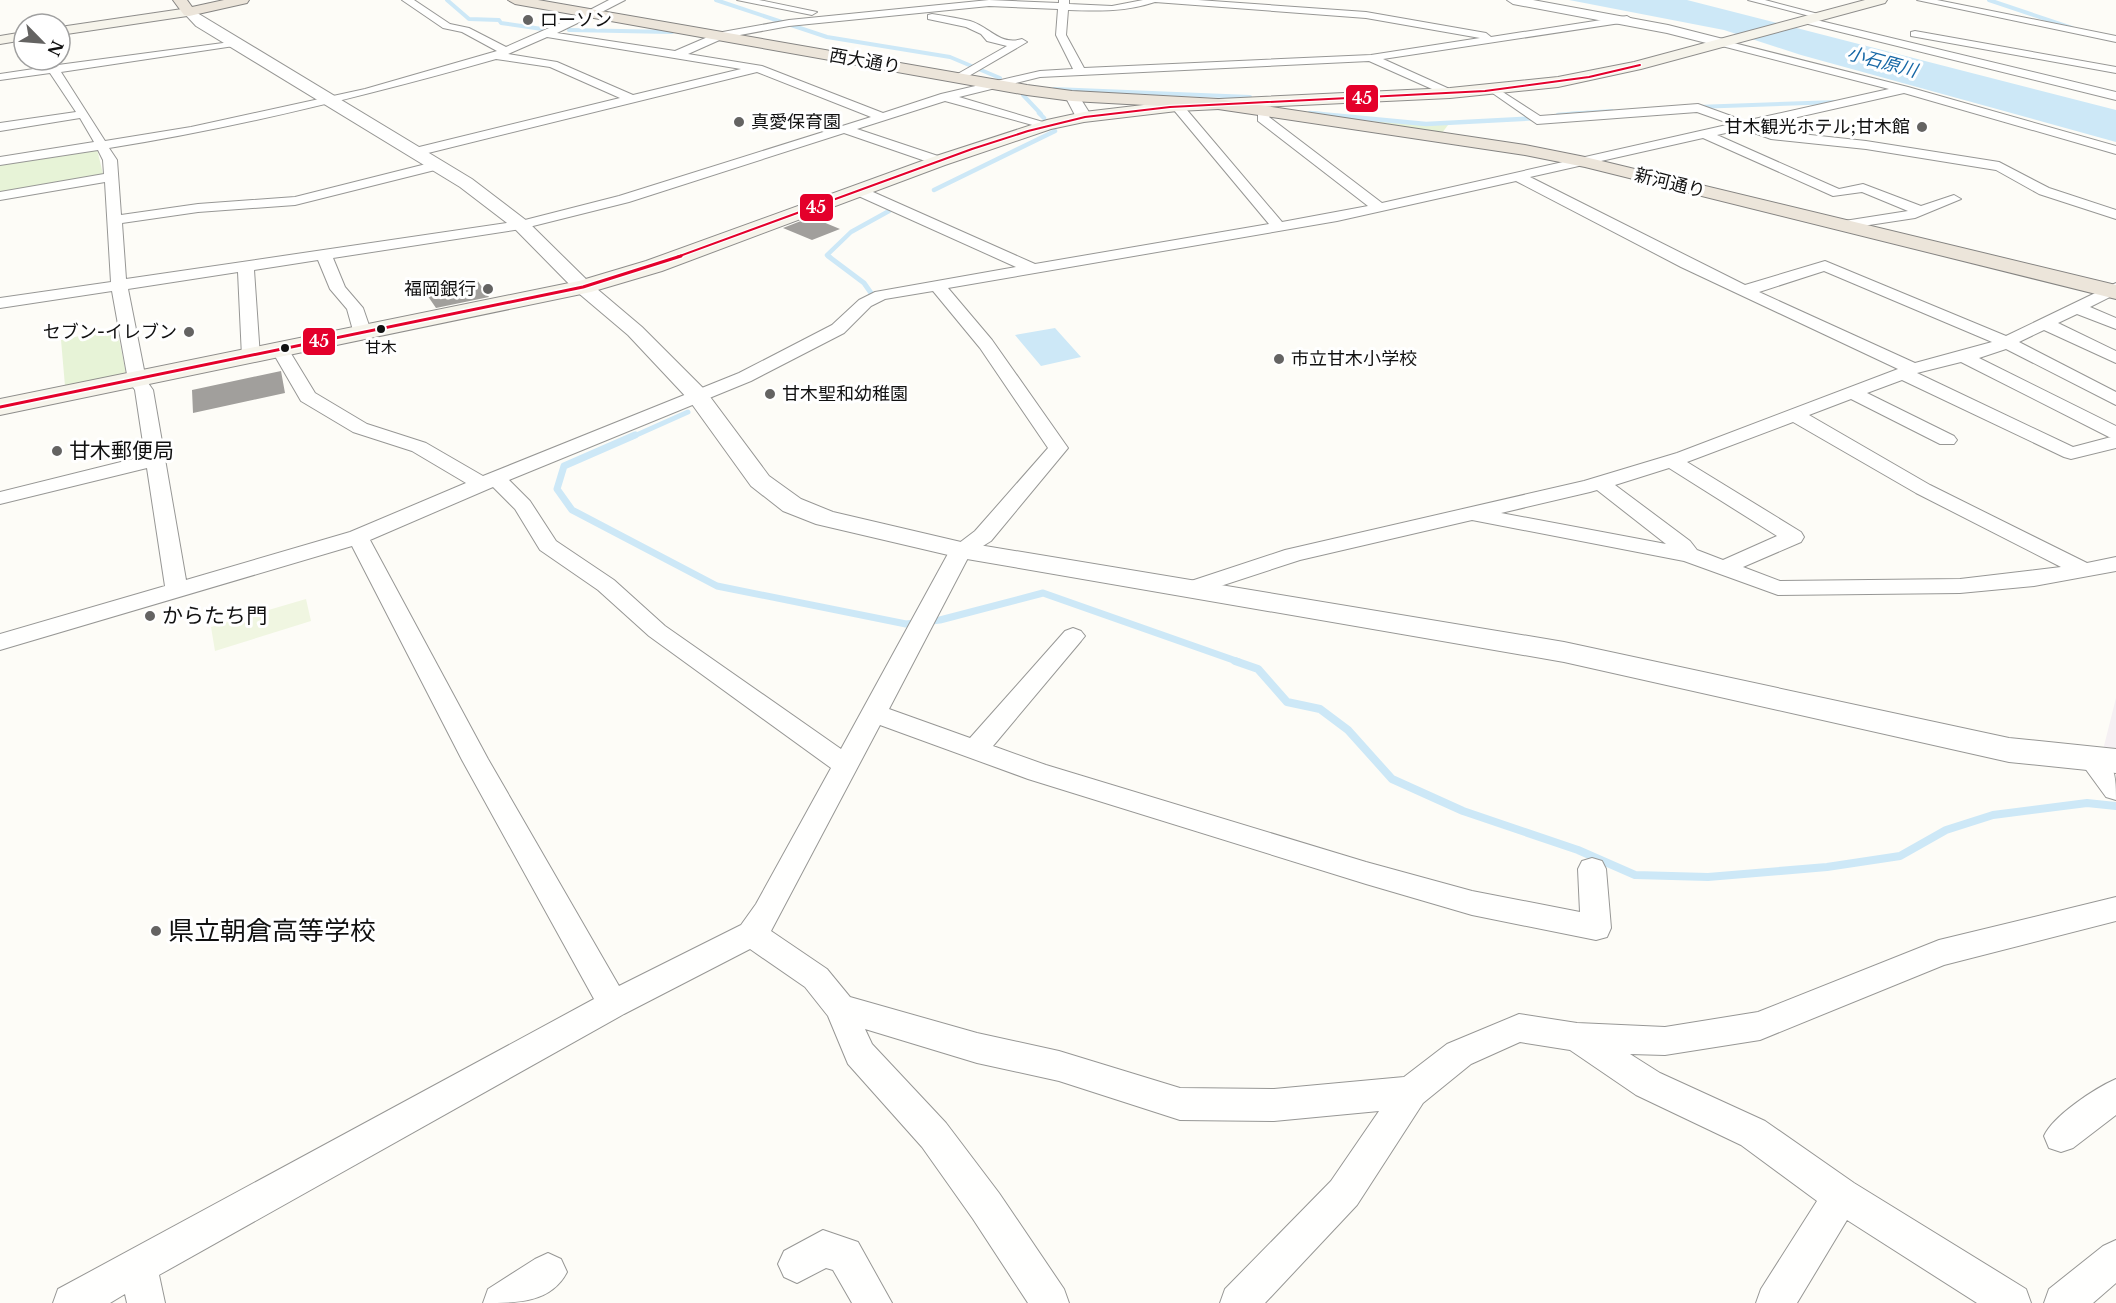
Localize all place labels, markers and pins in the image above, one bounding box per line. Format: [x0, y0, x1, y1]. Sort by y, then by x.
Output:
place label: ローソン [540, 9, 612, 31]
marker: ローソン [521, 13, 535, 27]
place label: 真愛保育園 [751, 111, 841, 133]
marker: 真愛保育園 [732, 115, 746, 129]
place label: 甘木観光ホテル;甘木館 [1724, 116, 1910, 138]
marker: 甘木観光ホテル;甘木館 [1915, 120, 1929, 134]
place label: 福岡銀行 [404, 278, 476, 300]
marker: 福岡銀行 [481, 282, 495, 296]
place label: セブン-イレブン [43, 321, 177, 343]
marker: 甘木 [375, 323, 387, 335]
marker: セブン-イレブン [182, 325, 196, 339]
place label: 甘木 [365, 337, 397, 357]
unlabelled marker [279, 342, 291, 354]
place label: 市立甘木小学校 [1291, 348, 1417, 370]
marker: 市立甘木小学校 [1272, 352, 1286, 366]
place label: 甘木聖和幼稚園 [782, 383, 908, 405]
marker: 甘木聖和幼稚園 [763, 387, 777, 401]
place label: 甘木郵便局 [69, 438, 174, 464]
marker: 甘木郵便局 [50, 444, 64, 458]
place label: からたち門 [162, 603, 267, 629]
marker: からたち門 [143, 609, 157, 623]
place label: 県立朝倉高等学校 [168, 915, 376, 947]
marker: 県立朝倉高等学校 [149, 924, 163, 938]

